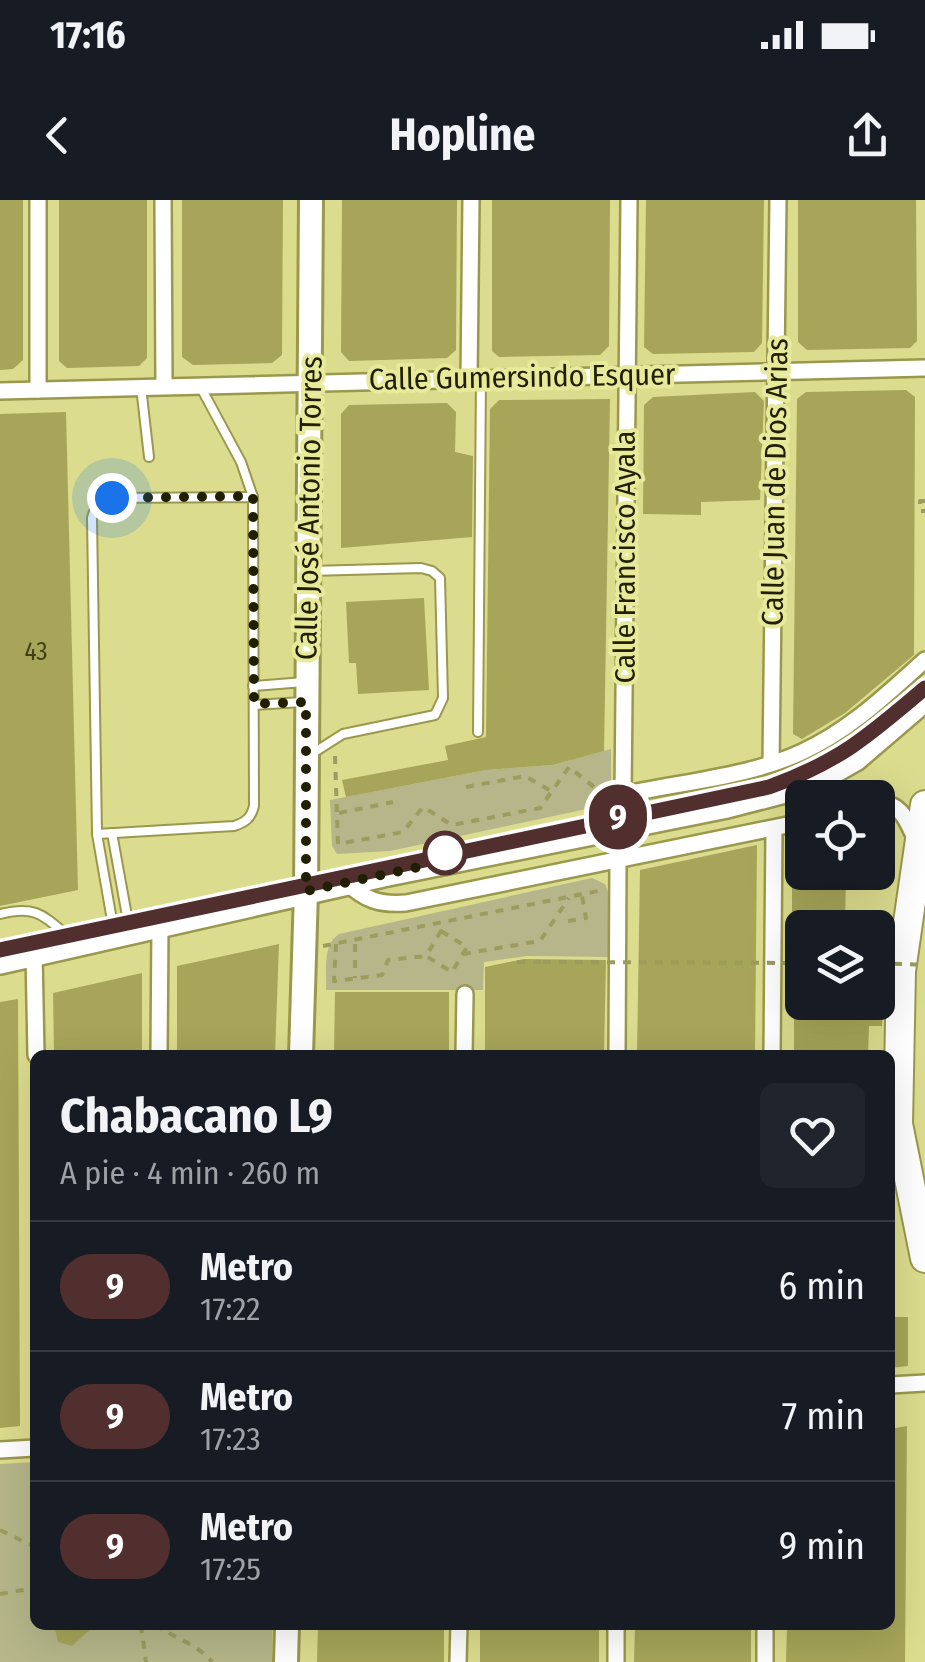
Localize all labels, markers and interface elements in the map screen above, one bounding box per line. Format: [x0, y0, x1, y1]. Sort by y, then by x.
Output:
text: 17:16 [50, 12, 126, 58]
icon: back [30, 108, 85, 163]
text: Hopline [390, 108, 535, 162]
icon: share [840, 108, 895, 163]
street label: Calle Juan de Dios Arias [754, 338, 796, 626]
street label: Calle José Antonio Torres [288, 356, 330, 660]
street label: Calle Gumersindo Esquer [368, 356, 676, 398]
street label: Calle Francisco Ayala [607, 431, 643, 683]
your location [87, 473, 137, 523]
house number: 43 [24, 637, 48, 667]
map controls [785, 780, 895, 1020]
button: locate [785, 780, 895, 890]
line badge: 9 [586, 784, 650, 850]
text: 9 [609, 796, 627, 838]
unlabelled marker [424, 832, 466, 874]
button: layers [785, 910, 895, 1020]
button: heart [760, 1083, 865, 1188]
text: Chabacano L9 [60, 1087, 333, 1145]
text: A pie · 4 min · 260 m [60, 1154, 320, 1192]
text: Metro [200, 1244, 293, 1290]
text: 6 min [778, 1263, 865, 1309]
text: 9 [106, 1265, 124, 1307]
text: 17:22 [200, 1290, 260, 1328]
text: Metro [200, 1374, 293, 1420]
text: 7 min [782, 1393, 865, 1439]
text: 9 [106, 1395, 124, 1437]
text: 17:23 [200, 1420, 261, 1458]
text: Metro [200, 1504, 293, 1550]
text: 9 min [779, 1523, 865, 1569]
text: 9 [106, 1525, 124, 1567]
text: 17:25 [200, 1550, 261, 1588]

